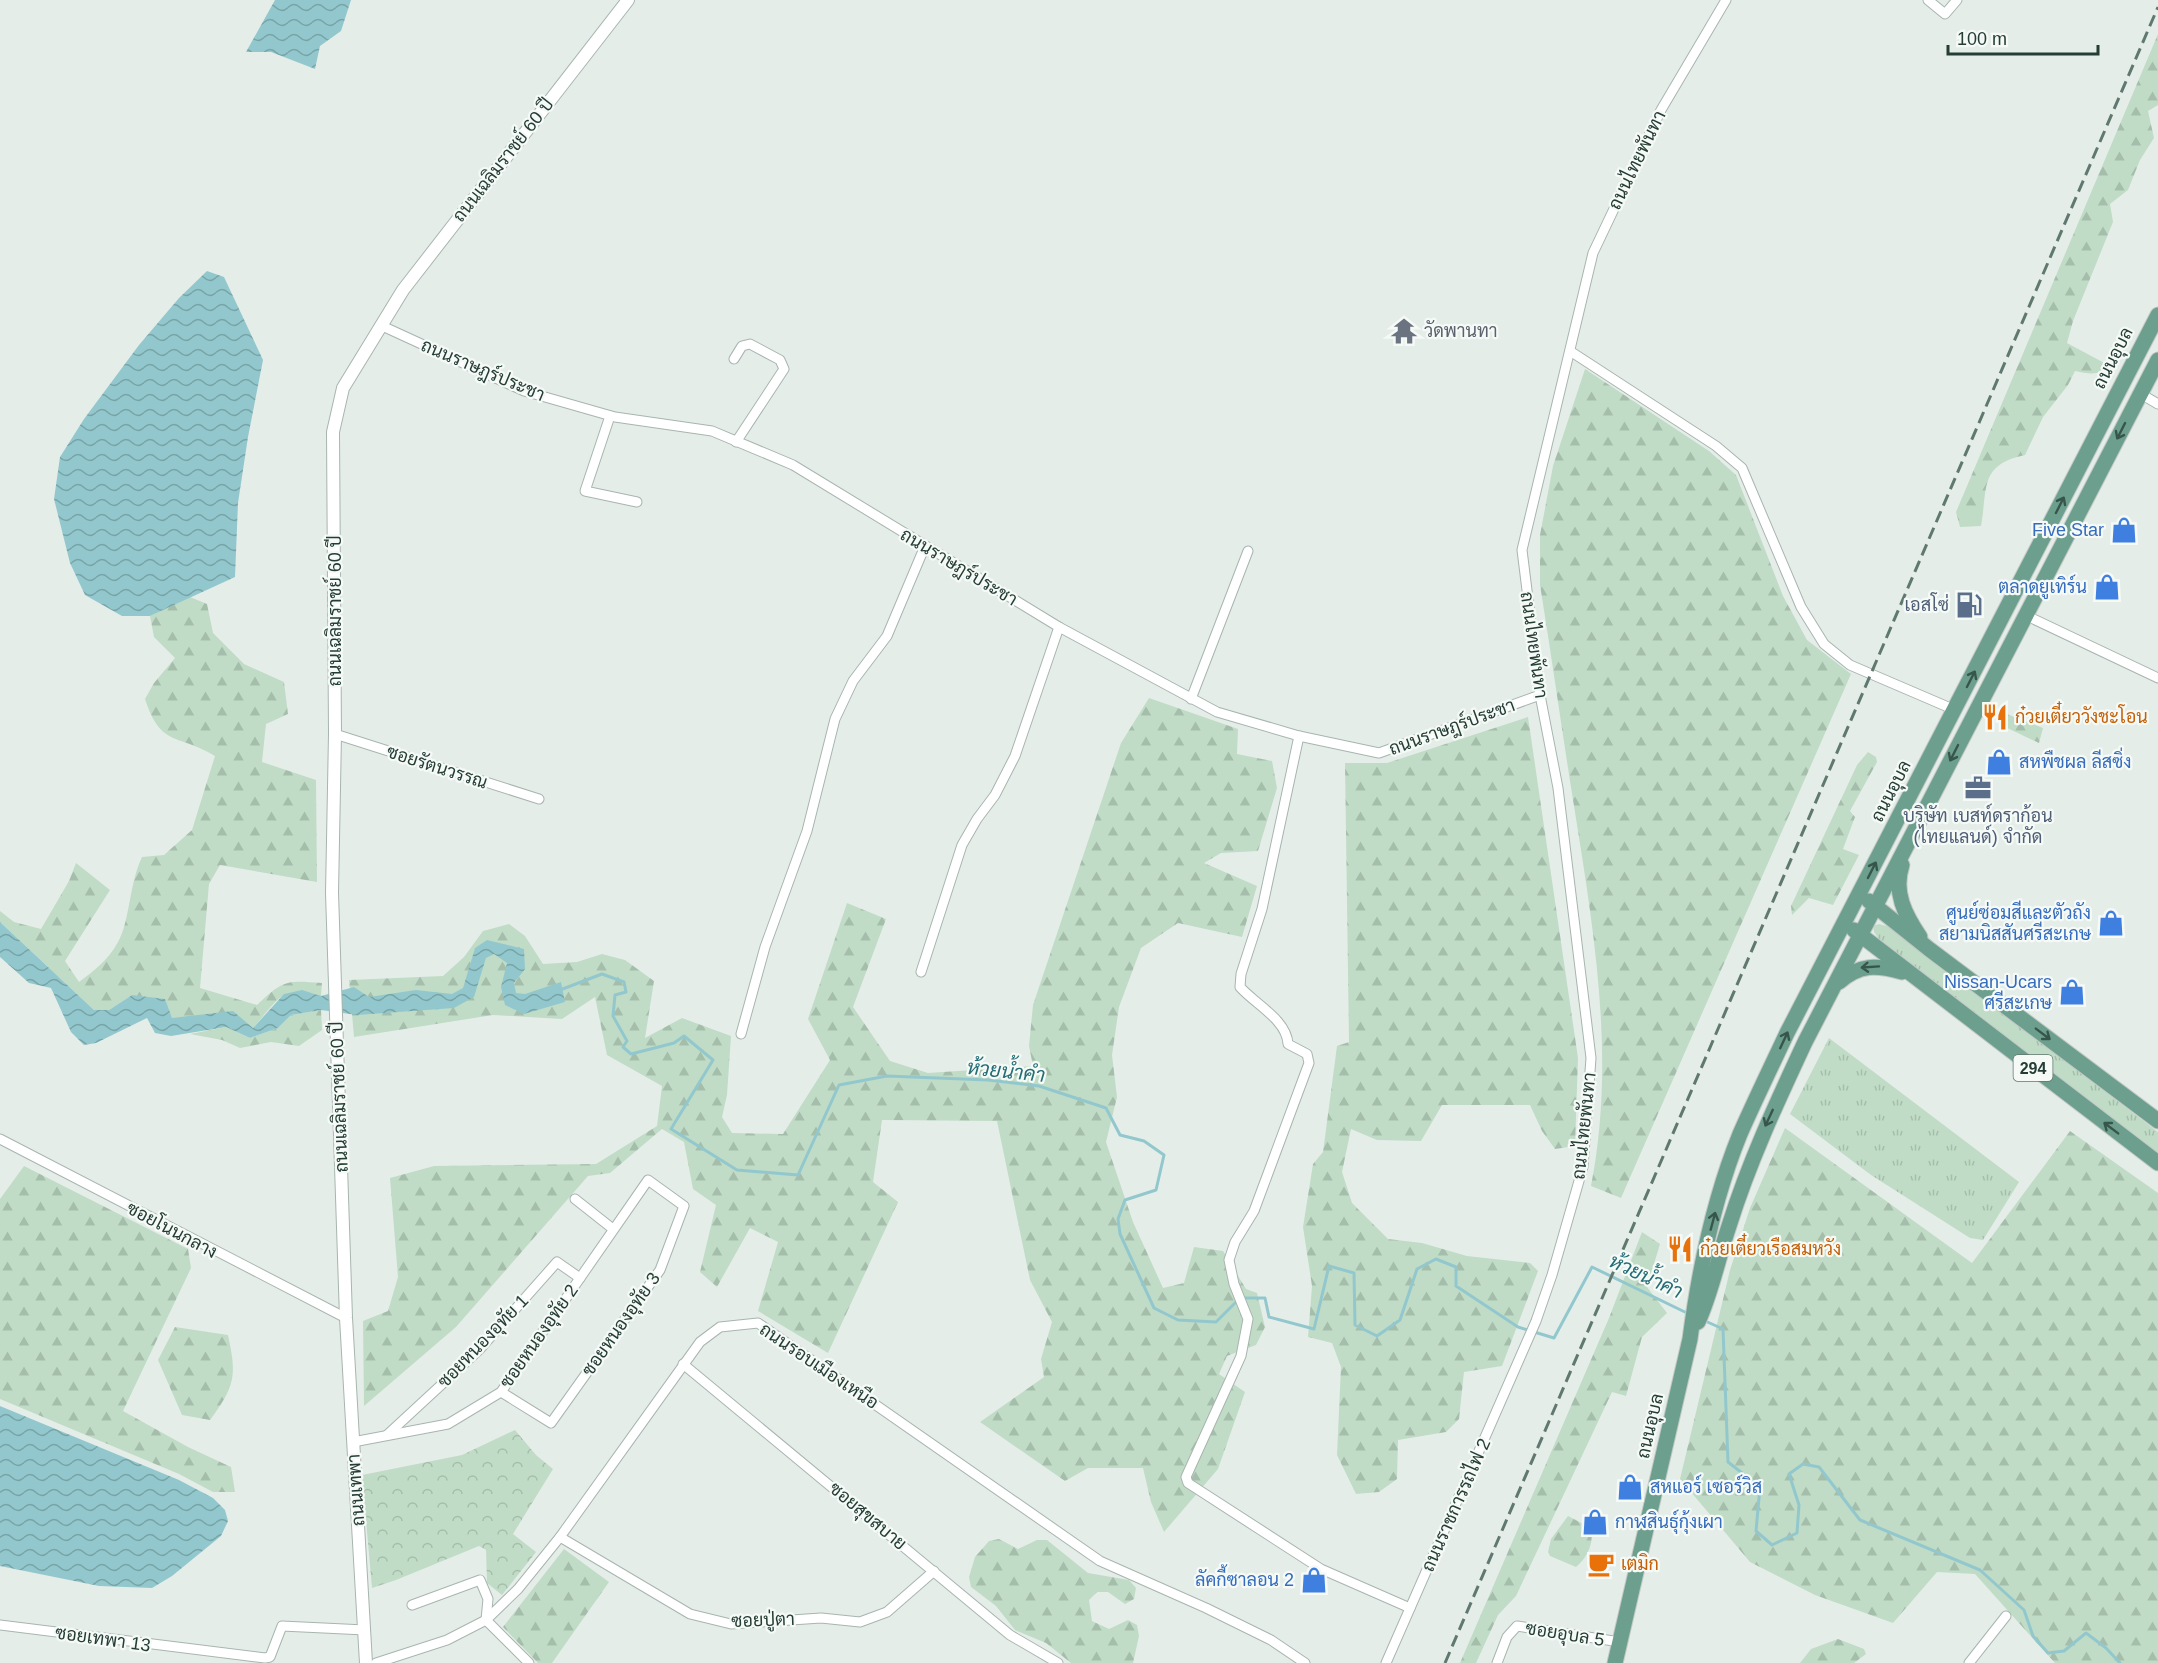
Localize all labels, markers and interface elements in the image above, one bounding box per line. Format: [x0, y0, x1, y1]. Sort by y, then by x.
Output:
scale bar [1948, 18, 2098, 56]
text: 100 m [1957, 29, 2007, 49]
street label: ถนนเฉลิมราชย์ 60 ปี [446, 92, 557, 226]
street label: ถนนไทยพันทา [1602, 106, 1670, 213]
temple icon: วัดพานทา [1389, 316, 1419, 346]
place label: วัดพานทา [1424, 320, 1498, 341]
street label: ถนนอุบล [2089, 324, 2139, 393]
street label: ถนนราษฎร์ประชา [417, 332, 549, 407]
one-way arrow [2115, 421, 2126, 439]
one-way arrow [2054, 496, 2066, 514]
shop icon: Five Star [2109, 515, 2139, 545]
place label: Five Star [2032, 520, 2104, 540]
street label: ถนนราษฎร์ประชา [896, 522, 1022, 611]
street label: ถนนเฉลิมราชย์ 60 ปี [322, 535, 345, 687]
shop icon: ตลาดยูเทิร์น [2092, 572, 2122, 602]
place label: ตลาดยูเทิร์น [1998, 574, 2087, 600]
street label: ถนนไทยพันทา [1517, 590, 1554, 700]
fuel station icon: เอสโซ่ [1954, 590, 1984, 620]
place label: เอสโซ่ [1905, 592, 1949, 615]
one-way arrow [1966, 670, 1977, 688]
street label: ถนนราษฎร์ประชา [1385, 692, 1518, 761]
place label: ก๋วยเตี๋ยววังชะโอน [2015, 701, 2148, 727]
restaurant icon: ก๋วยเตี๋ยววังชะโอน [1980, 702, 2010, 732]
street label: ซอยรัตนวรรณ [384, 740, 490, 793]
one-way arrow [1948, 744, 1960, 762]
shop icon: สหพืชผล ลีสซิ่ง [1984, 747, 2014, 777]
place label: สหพืชผล ลีสซิ่ง [2019, 747, 2132, 772]
street label: ถนนอุบล [1867, 757, 1917, 826]
office icon: บริษัท เบสท์ดราก้อน (ไทยแลนด์) จำกัด [1963, 773, 1993, 803]
place label: บริษัท เบสท์ดราก้อน (ไทยแลนด์) จำกัด [1903, 803, 2053, 847]
one-way arrow [1867, 862, 1878, 880]
place label: ศูนย์ซ่อมสีและตัวถัง สยามนิสสันศรีสะเกษ [1939, 900, 2092, 944]
shop icon: ศูนย์ซ่อมสีและตัวถัง สยามนิสสันศรีสะเกษ [2096, 908, 2126, 938]
one-way arrow [1860, 962, 1880, 973]
place label: Nissan-Ucars ศรีสะเกษ [1944, 972, 2053, 1013]
shop icon: Nissan-Ucars ศรีสะเกษ [2057, 977, 2087, 1007]
street label: ถนนเฉลิมราชย์ 60 ปี [323, 1021, 352, 1173]
one-way arrow [2034, 1028, 2050, 1041]
one-way arrow [1778, 1032, 1790, 1050]
water label: ห้วยน้ำคำ [966, 1049, 1047, 1086]
road number: 294 [2014, 1055, 2052, 1081]
street label: ถนนไทยพันทา [1565, 1071, 1600, 1181]
one-way arrow [1763, 1109, 1775, 1127]
one-way arrow [2104, 1121, 2120, 1134]
street label: ซอยโนนกลาง [123, 1195, 222, 1262]
one-way arrow [1708, 1212, 1719, 1231]
place label: ก๋วยเตี๋ยวเรือสมหวัง [1700, 1233, 1841, 1259]
restaurant icon: ก๋วยเตี๋ยวเรือสมหวัง [1665, 1234, 1695, 1264]
water label: ห้วยน้ำคำ [1606, 1243, 1689, 1303]
street label: ซอยหนองอุทัย 3 [577, 1268, 666, 1381]
street label: ซอยหนองอุทัย 2 [495, 1280, 584, 1393]
street label: ซอยหนองอุทัย 1 [433, 1290, 534, 1393]
street label: ถนนรอบเมืองเหนือ [756, 1317, 883, 1413]
street label: ถนนอุบล [1633, 1392, 1669, 1461]
street label: ถนนราชการรถไฟ 2 [1415, 1434, 1494, 1575]
street label: ถนนเทพา [343, 1453, 369, 1527]
shop icon: สหแอร์ เซอร์วิส [1615, 1472, 1645, 1502]
place label: สหแอร์ เซอร์วิส [1650, 1474, 1762, 1497]
street label: ซอยสุขสบาย [824, 1478, 910, 1555]
shop icon: กาฬสินธุ์กุ้งเผา [1580, 1507, 1610, 1537]
place label: กาฬสินธุ์กุ้งเผา [1615, 1509, 1723, 1534]
cafe icon: เตมิก [1586, 1549, 1616, 1579]
place label: เตมิก [1621, 1553, 1659, 1574]
place label: ลัคกี้ซาลอน 2 [1195, 1564, 1294, 1590]
shop icon: ลัคกี้ซาลอน 2 [1299, 1565, 1329, 1595]
street label: ซอยปู่ตา [731, 1609, 795, 1634]
street label: ซอยอุบล 5 [1524, 1618, 1606, 1652]
street label: ซอยเทพา 13 [54, 1622, 152, 1656]

